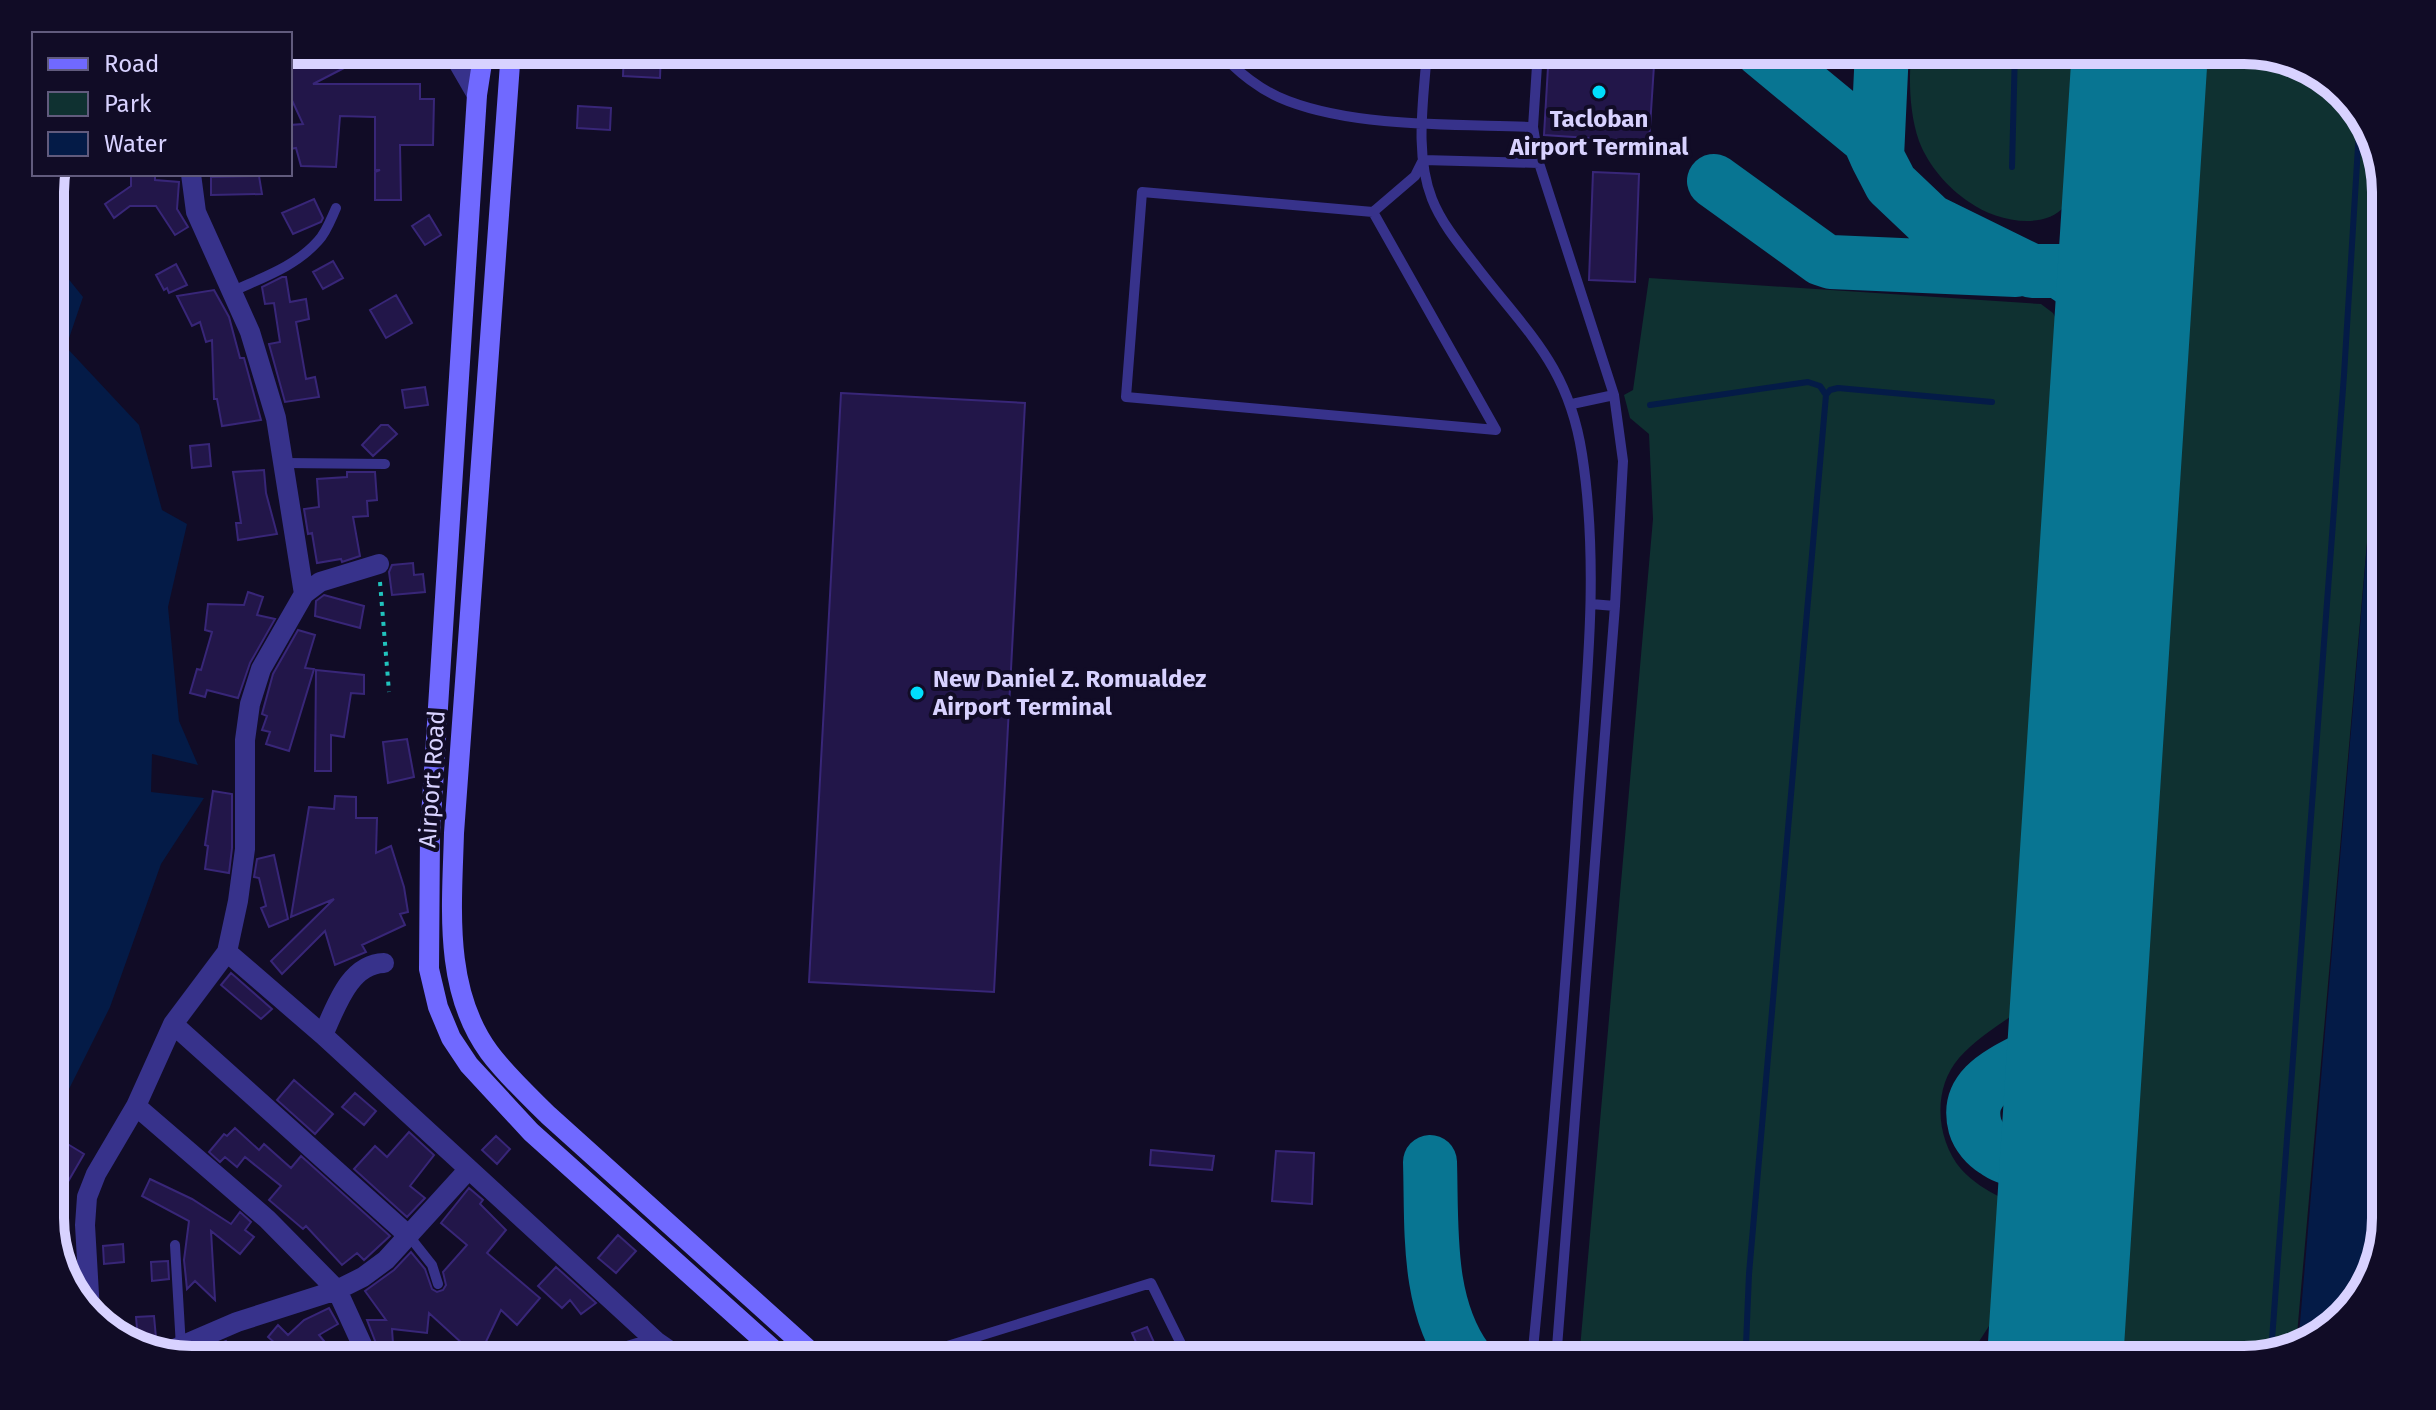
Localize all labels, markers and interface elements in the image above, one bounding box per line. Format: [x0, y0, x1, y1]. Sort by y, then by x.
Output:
legend [32, 32, 292, 176]
text: Road [104, 50, 159, 78]
marker: Tacloban Airport Terminal [1590, 83, 1608, 101]
text: Park [104, 90, 152, 118]
place label: Tacloban Airport Terminal [1509, 105, 1689, 161]
text: Water [104, 130, 168, 158]
place label: New Daniel Z. Romualdez Airport Terminal [932, 665, 1206, 721]
marker: New Daniel Z. Romualdez Airport Terminal [908, 684, 926, 702]
street label: Airport Road [413, 709, 451, 849]

